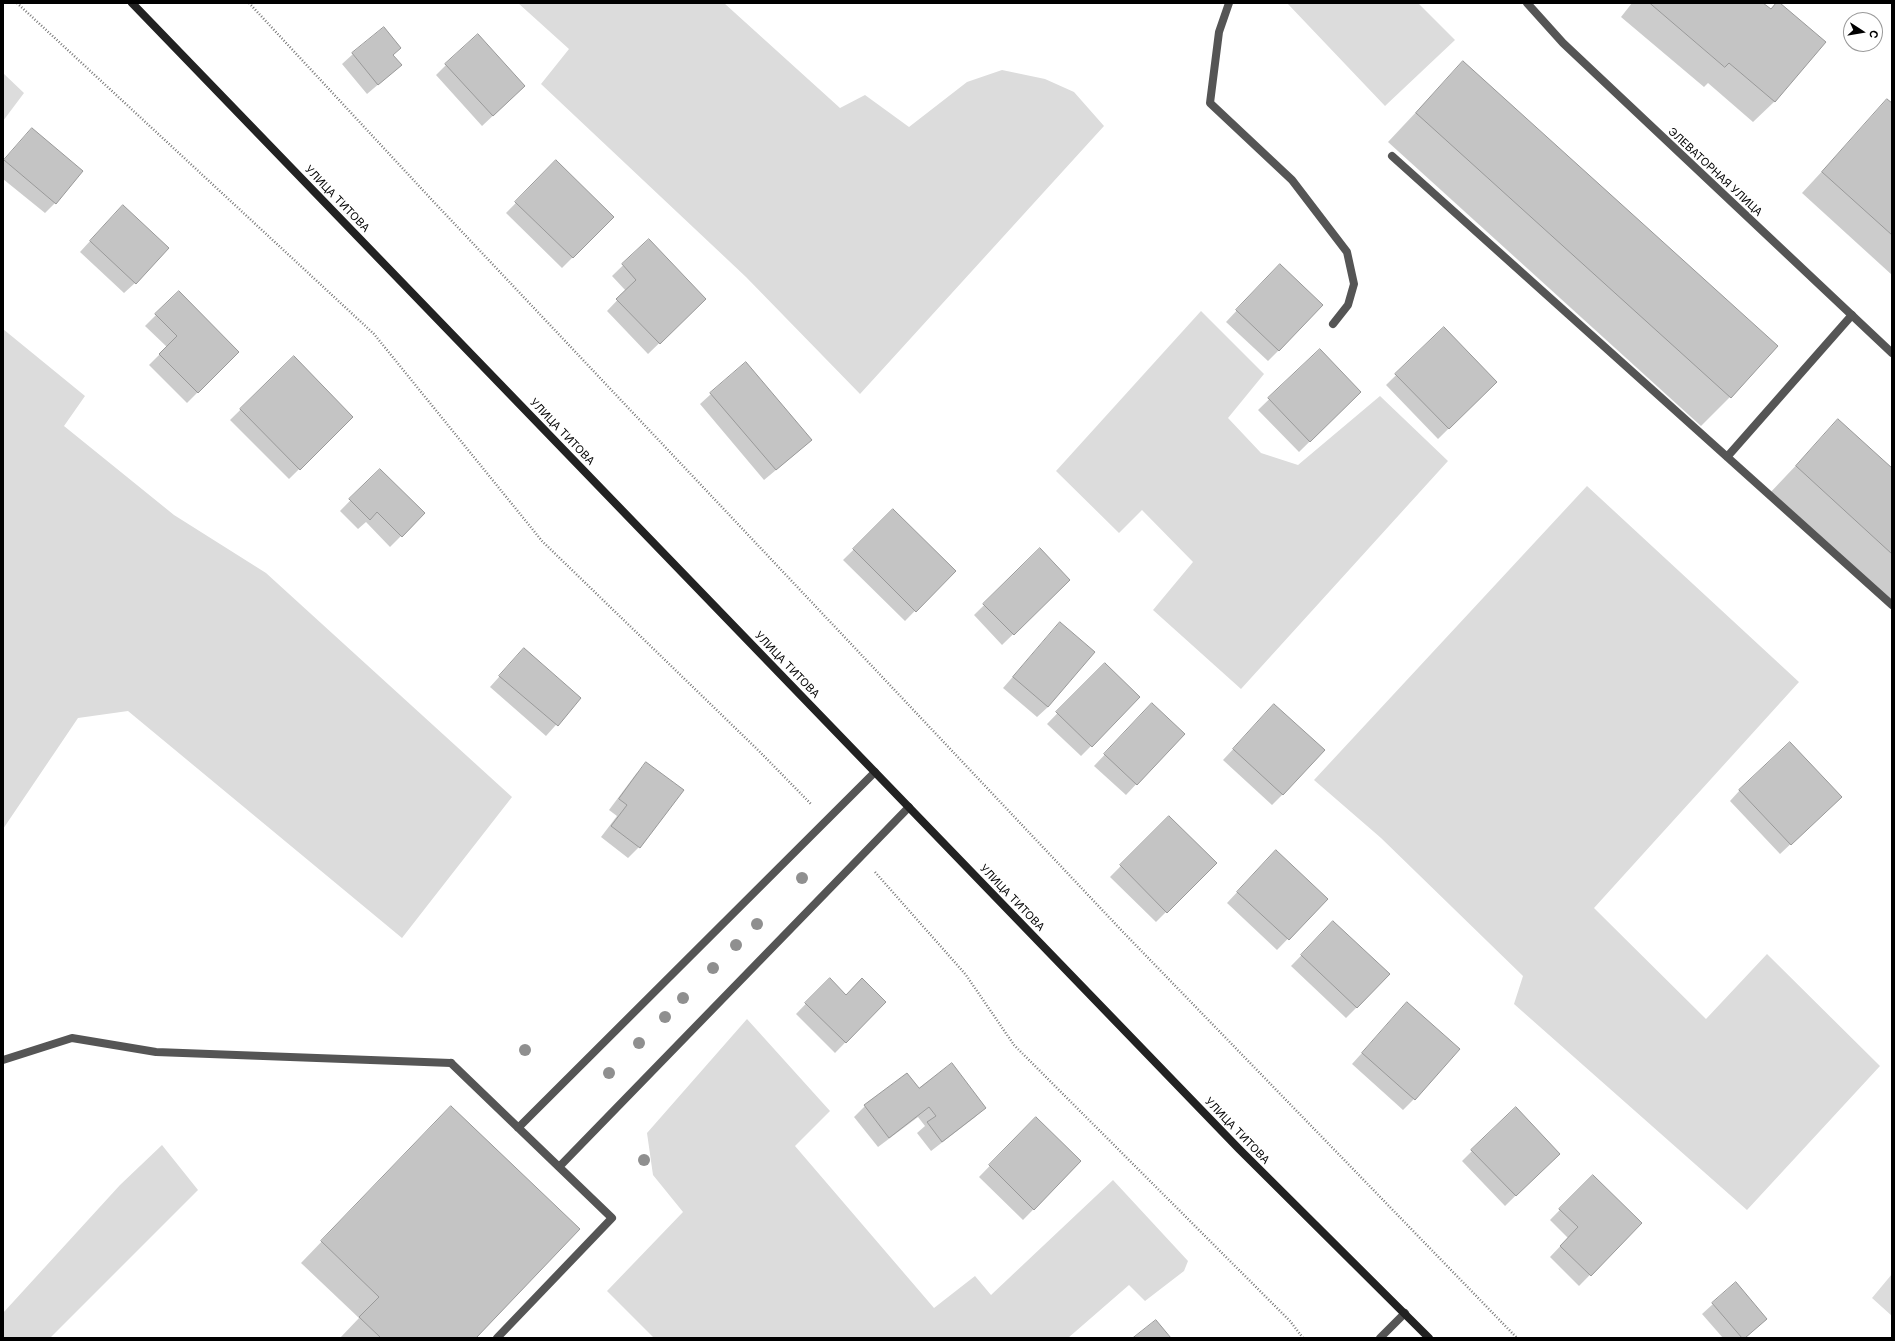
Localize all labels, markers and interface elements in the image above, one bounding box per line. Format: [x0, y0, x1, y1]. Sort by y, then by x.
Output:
north arrow [1843, 12, 1883, 52]
text: С [1866, 29, 1881, 40]
street label: ЭЛЕВАТОРНАЯ УЛИЦА [1665, 125, 1765, 219]
street label: УЛИЦА ТИТОВА [302, 163, 372, 235]
street label: УЛИЦА ТИТОВА [527, 396, 597, 468]
street label: УЛИЦА ТИТОВА [752, 629, 822, 701]
street label: УЛИЦА ТИТОВА [977, 862, 1047, 934]
street label: УЛИЦА ТИТОВА [1202, 1095, 1272, 1167]

